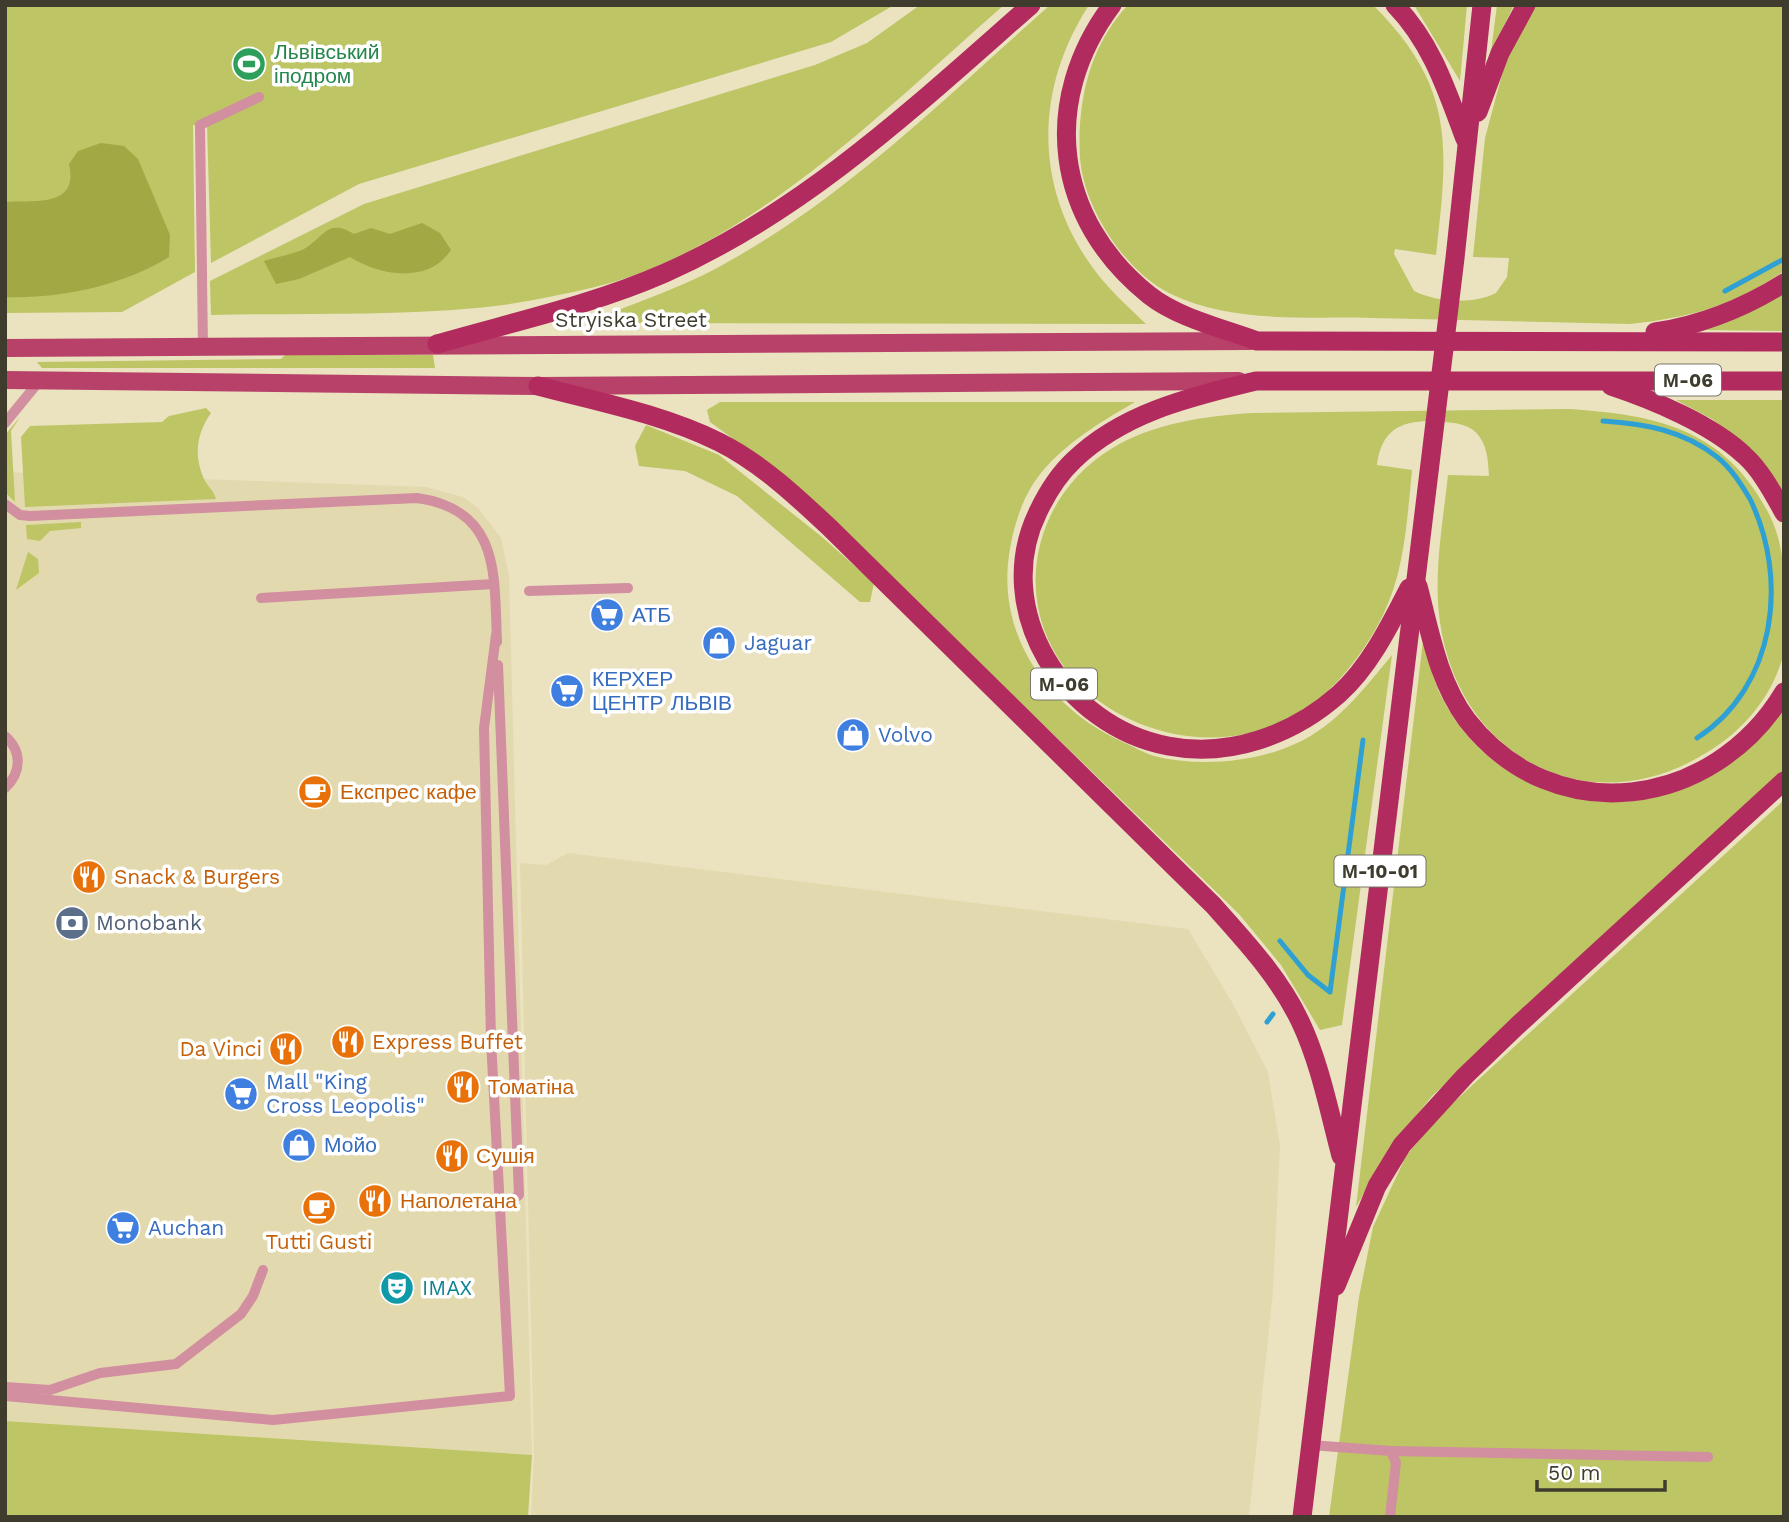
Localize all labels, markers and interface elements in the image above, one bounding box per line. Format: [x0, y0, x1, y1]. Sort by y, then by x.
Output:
place label: Львівський іподром [274, 39, 380, 88]
sports icon: Львівський іподром [230, 45, 268, 83]
street label: Stryiska Street [555, 307, 707, 332]
road number: М-06 [1655, 364, 1721, 396]
supermarket icon: АТБ [588, 596, 626, 634]
place label: АТБ [632, 602, 671, 627]
shop icon: Jaguar [700, 624, 738, 662]
place label: Jaguar [744, 630, 812, 655]
place label: КЕРХЕР ЦЕНТР ЛЬВІВ [592, 666, 732, 715]
road number: М-06 [1031, 668, 1097, 699]
supermarket icon: КЕРХЕР ЦЕНТР ЛЬВІВ [548, 672, 586, 710]
shop icon: Volvo [834, 716, 872, 754]
place label: Volvo [878, 722, 933, 747]
cafe icon: Експрес кафе [296, 773, 334, 811]
place label: Експрес кафе [340, 779, 477, 804]
road number: М-10-01 [1334, 856, 1426, 886]
restaurant icon: Snack & Burgers [70, 858, 108, 896]
place label: Snack & Burgers [114, 864, 280, 889]
bank icon: Monobank [53, 904, 91, 942]
place label: Monobank [96, 910, 202, 935]
restaurant icon: Express Buffet [329, 1023, 367, 1061]
place label: Express Buffet [372, 1029, 523, 1054]
restaurant icon: Da Vinci [267, 1030, 305, 1068]
place label: Da Vinci [179, 1036, 262, 1061]
restaurant icon: Томатіна [444, 1068, 482, 1106]
place label: Mall "King Cross Leopolis" [266, 1069, 425, 1118]
place label: Томатіна [488, 1074, 574, 1099]
supermarket icon: Mall "King Cross Leopolis" [222, 1075, 260, 1113]
shop icon: Мойо [280, 1126, 318, 1164]
place label: Мойо [324, 1132, 377, 1157]
restaurant icon: Сушія [433, 1137, 471, 1175]
place label: Сушія [476, 1143, 535, 1168]
restaurant icon: Наполетана [356, 1182, 394, 1220]
place label: Наполетана [400, 1188, 517, 1213]
cafe icon: Tutti Gusti [300, 1189, 338, 1227]
supermarket icon: Auchan [104, 1209, 142, 1247]
place label: Auchan [148, 1215, 224, 1240]
place label: Tutti Gusti [266, 1229, 372, 1254]
theatre icon: IMAX [378, 1269, 416, 1307]
place label: IMAX [422, 1275, 472, 1300]
scale bar [1537, 1448, 1665, 1492]
text: 50 m [1548, 1460, 1600, 1485]

